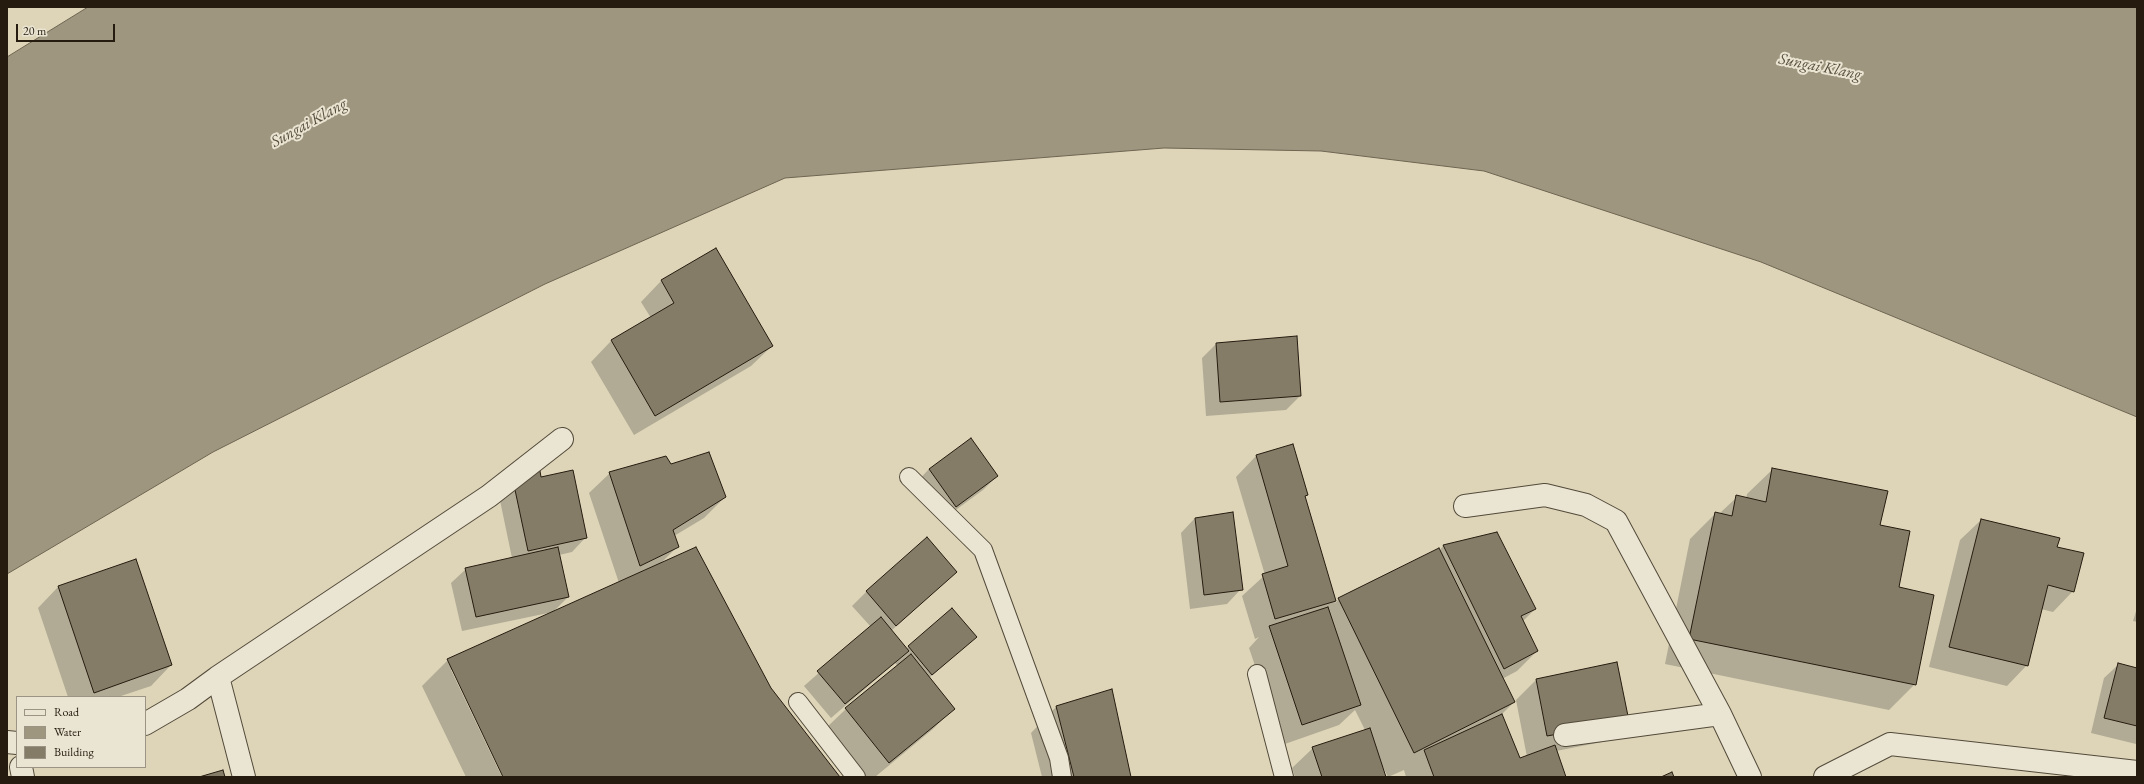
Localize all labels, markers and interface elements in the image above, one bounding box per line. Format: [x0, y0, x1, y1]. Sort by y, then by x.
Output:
scale bar [18, 16, 117, 42]
text: 20 m [23, 23, 46, 39]
water label: Sungai Klang [1777, 50, 1863, 84]
water label: Sungai Klang [268, 94, 350, 152]
legend [16, 696, 146, 768]
text: Road [54, 704, 79, 720]
text: Water [54, 724, 81, 740]
text: Building [54, 744, 94, 760]

